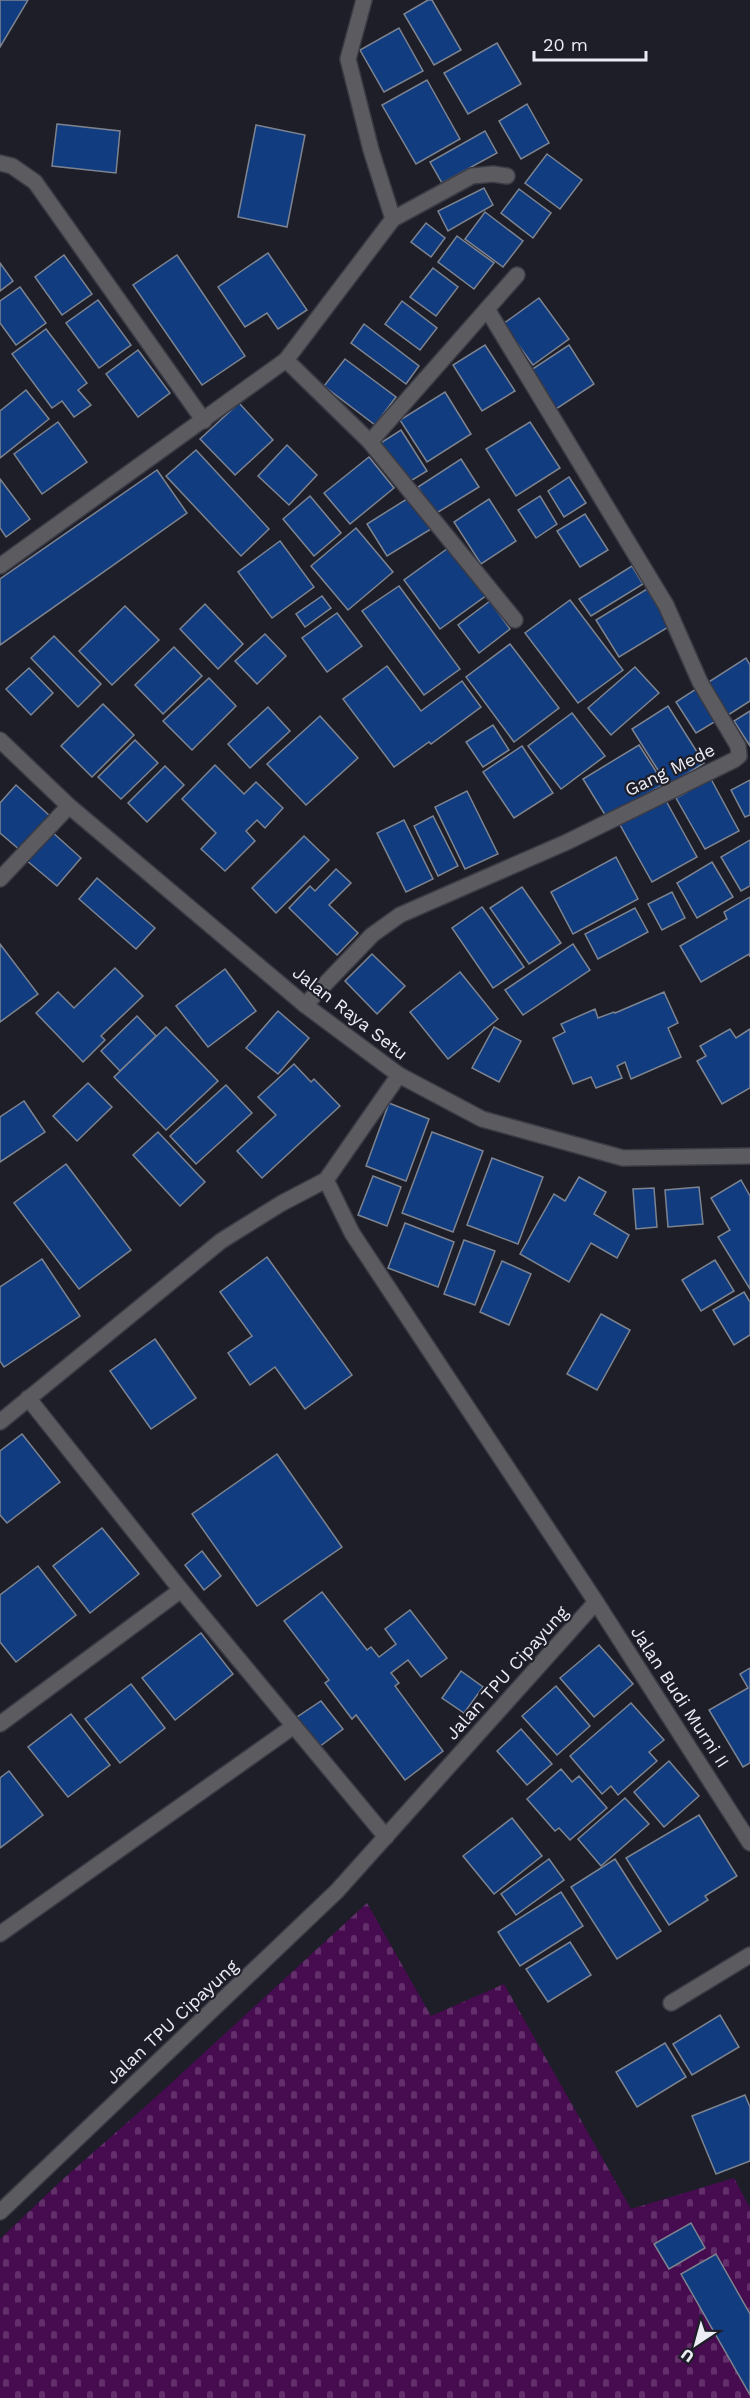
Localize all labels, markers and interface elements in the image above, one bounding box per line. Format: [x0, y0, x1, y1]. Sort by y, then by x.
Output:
scale bar [534, 24, 646, 62]
text: 20 m [543, 34, 588, 55]
street label: Gang Mede [621, 739, 718, 800]
street label: Jalan Raya Setu [289, 961, 412, 1064]
street label: Jalan TPU Cipayung [441, 1601, 572, 1744]
street label: Jalan Budi Murni II [627, 1622, 734, 1771]
street label: Jalan TPU Cipayung [101, 1955, 242, 2088]
north arrow [666, 2314, 726, 2374]
text: U [677, 2345, 698, 2367]

